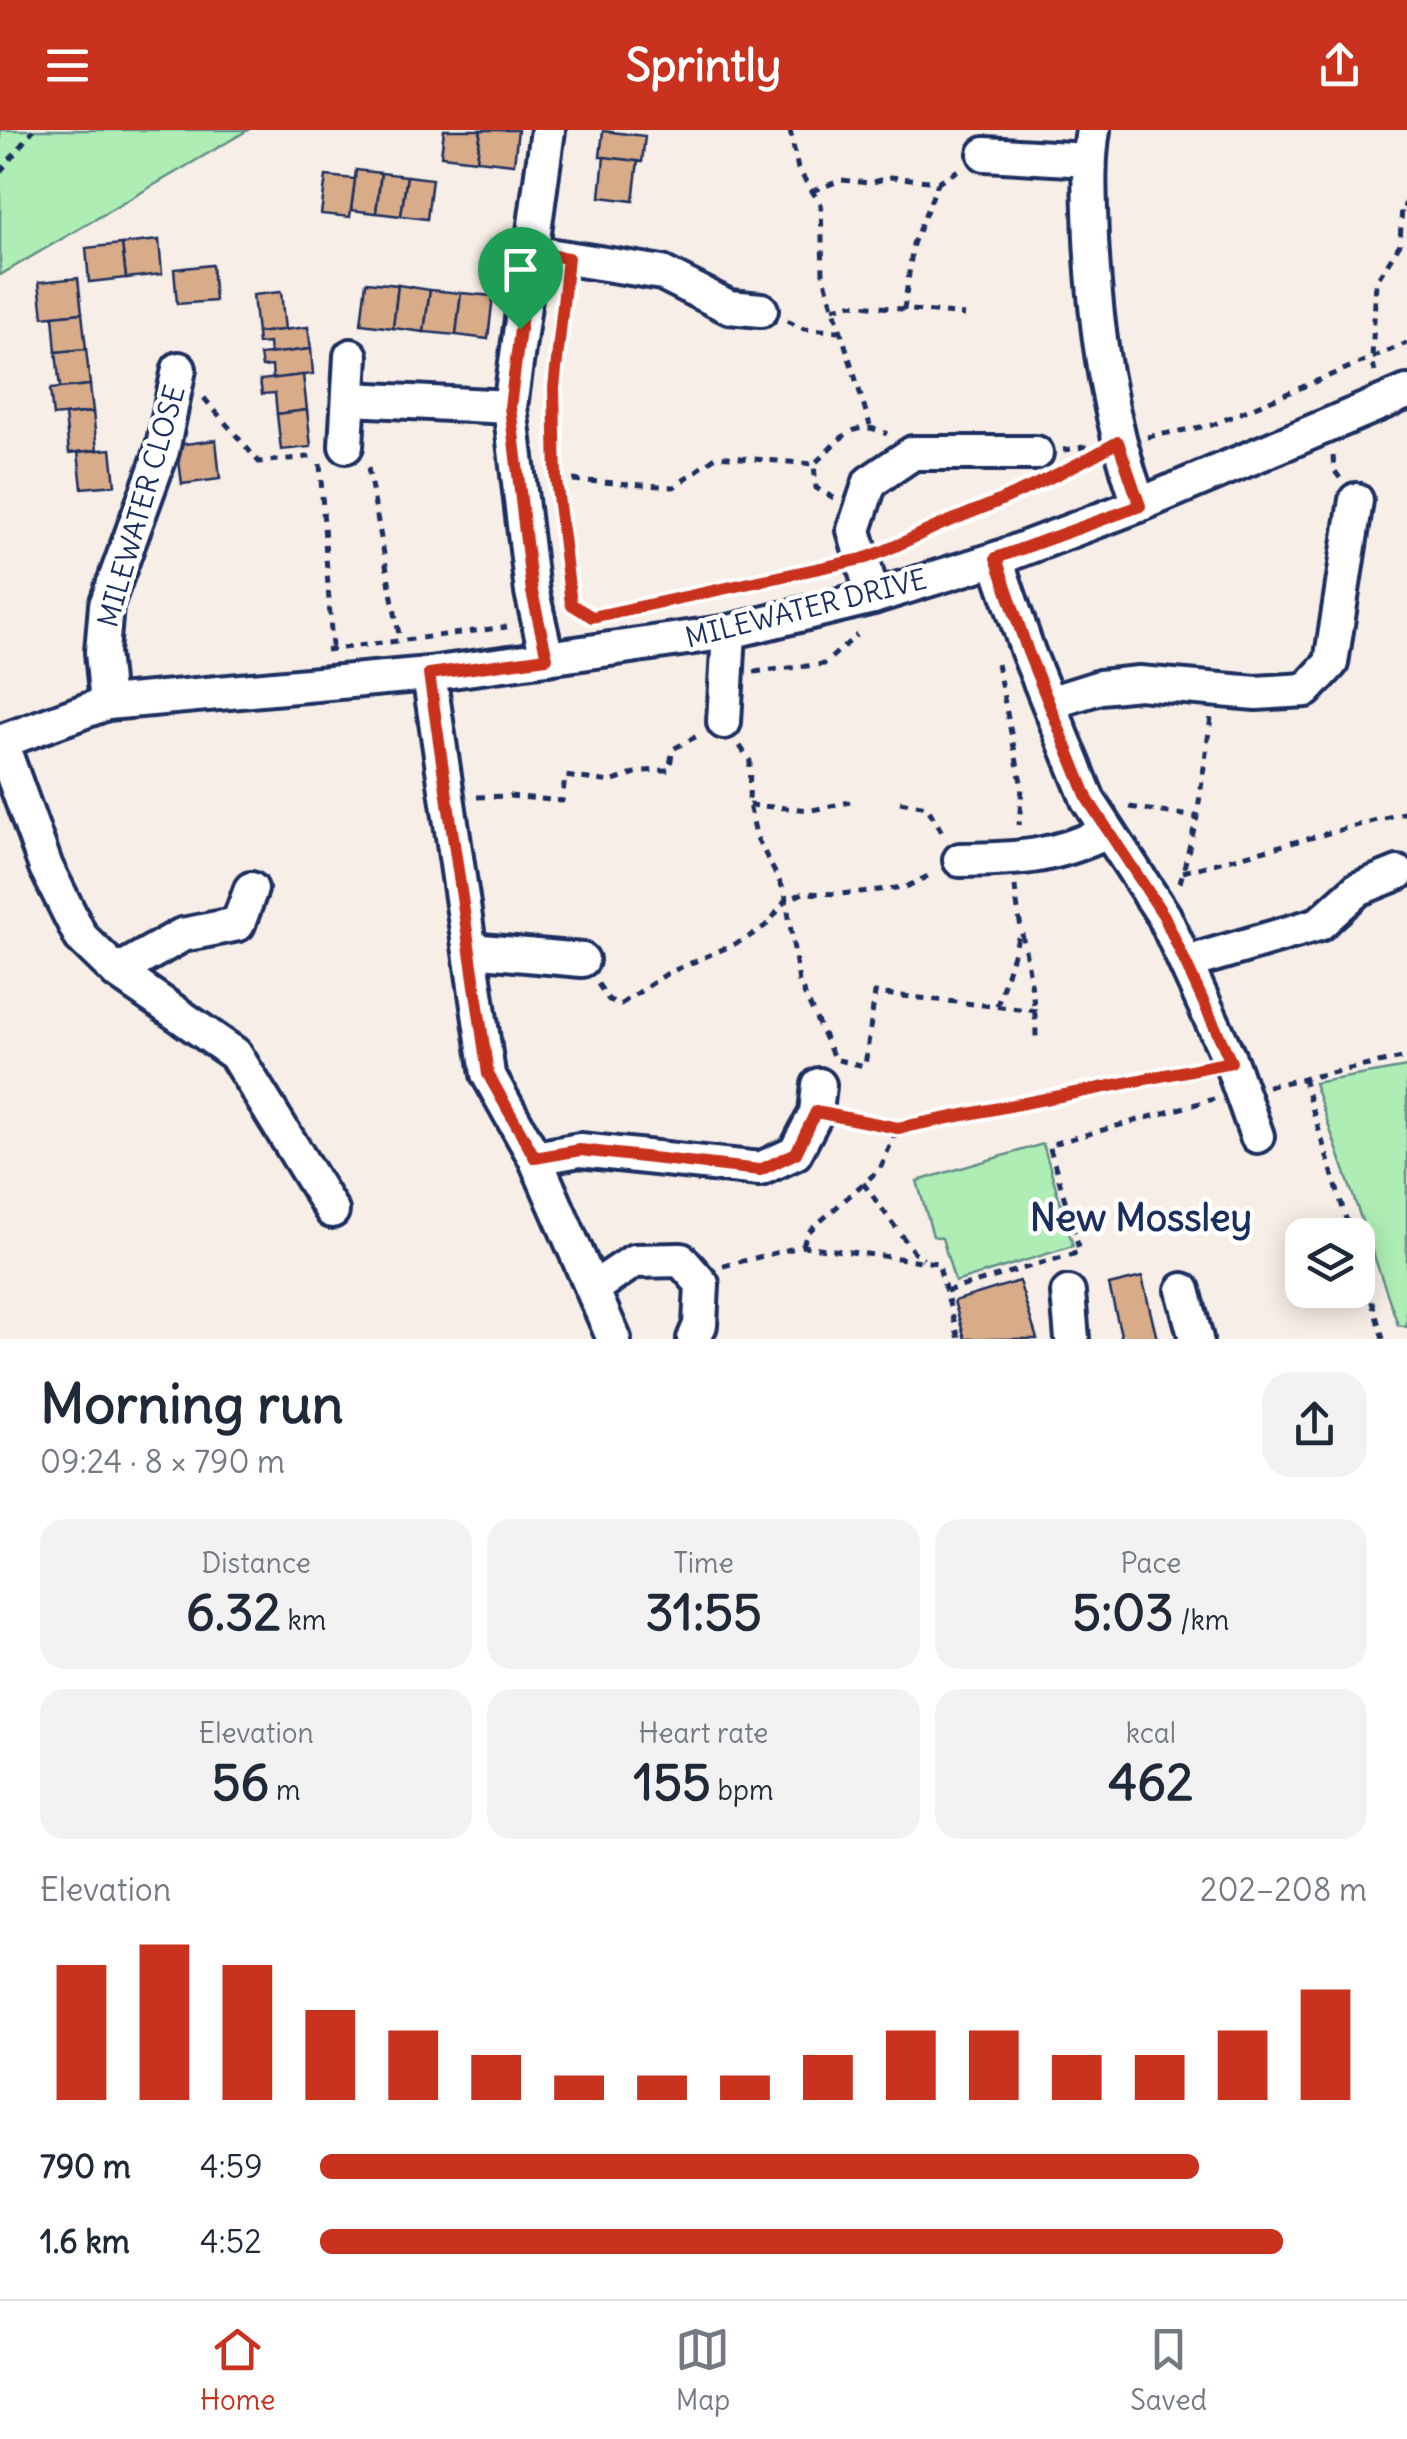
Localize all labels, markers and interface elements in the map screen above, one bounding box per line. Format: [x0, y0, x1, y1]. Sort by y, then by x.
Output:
text: Sprintly [626, 37, 781, 93]
icon: menu [40, 38, 95, 93]
icon: share [1312, 38, 1367, 93]
pin [478, 227, 563, 330]
icon: arrive [493, 242, 548, 297]
street label: MILEWATER CLOSE [89, 381, 193, 631]
street label: MILEWATER DRIVE [682, 561, 930, 655]
district label: New Mossley [1030, 1194, 1252, 1241]
map controls [1285, 1218, 1375, 1308]
button: layers [1285, 1218, 1375, 1308]
text: Morning run [40, 1369, 344, 1438]
button: share [1262, 1372, 1367, 1477]
text: 09:24 · 8 × 790 m [40, 1441, 285, 1482]
text: Distance [201, 1545, 311, 1581]
text: Time [673, 1545, 734, 1581]
text: Pace [1120, 1545, 1181, 1581]
text: 6.32 [186, 1581, 281, 1644]
text: 31:55 [645, 1581, 762, 1644]
text: 5:03 [1072, 1581, 1174, 1644]
text: km [281, 1602, 326, 1638]
text: /km [1174, 1602, 1229, 1638]
text: Elevation [199, 1715, 314, 1751]
text: Heart rate [639, 1715, 768, 1751]
text: kcal [1126, 1715, 1176, 1751]
text: 56 [212, 1751, 269, 1814]
text: 155 [633, 1751, 711, 1814]
text: 462 [1108, 1751, 1193, 1814]
text: m [269, 1772, 301, 1808]
text: bpm [711, 1772, 773, 1808]
text: Elevation [40, 1869, 171, 1910]
text: 202–208 m [1200, 1869, 1367, 1910]
text: 790 m [40, 2146, 131, 2187]
text: 4:59 [200, 2146, 263, 2187]
text: 1.6 km [40, 2221, 130, 2262]
text: 4:52 [200, 2221, 262, 2262]
tab: Home [200, 2322, 275, 2418]
tab: Map [675, 2322, 730, 2418]
tab: Saved [1130, 2322, 1207, 2418]

